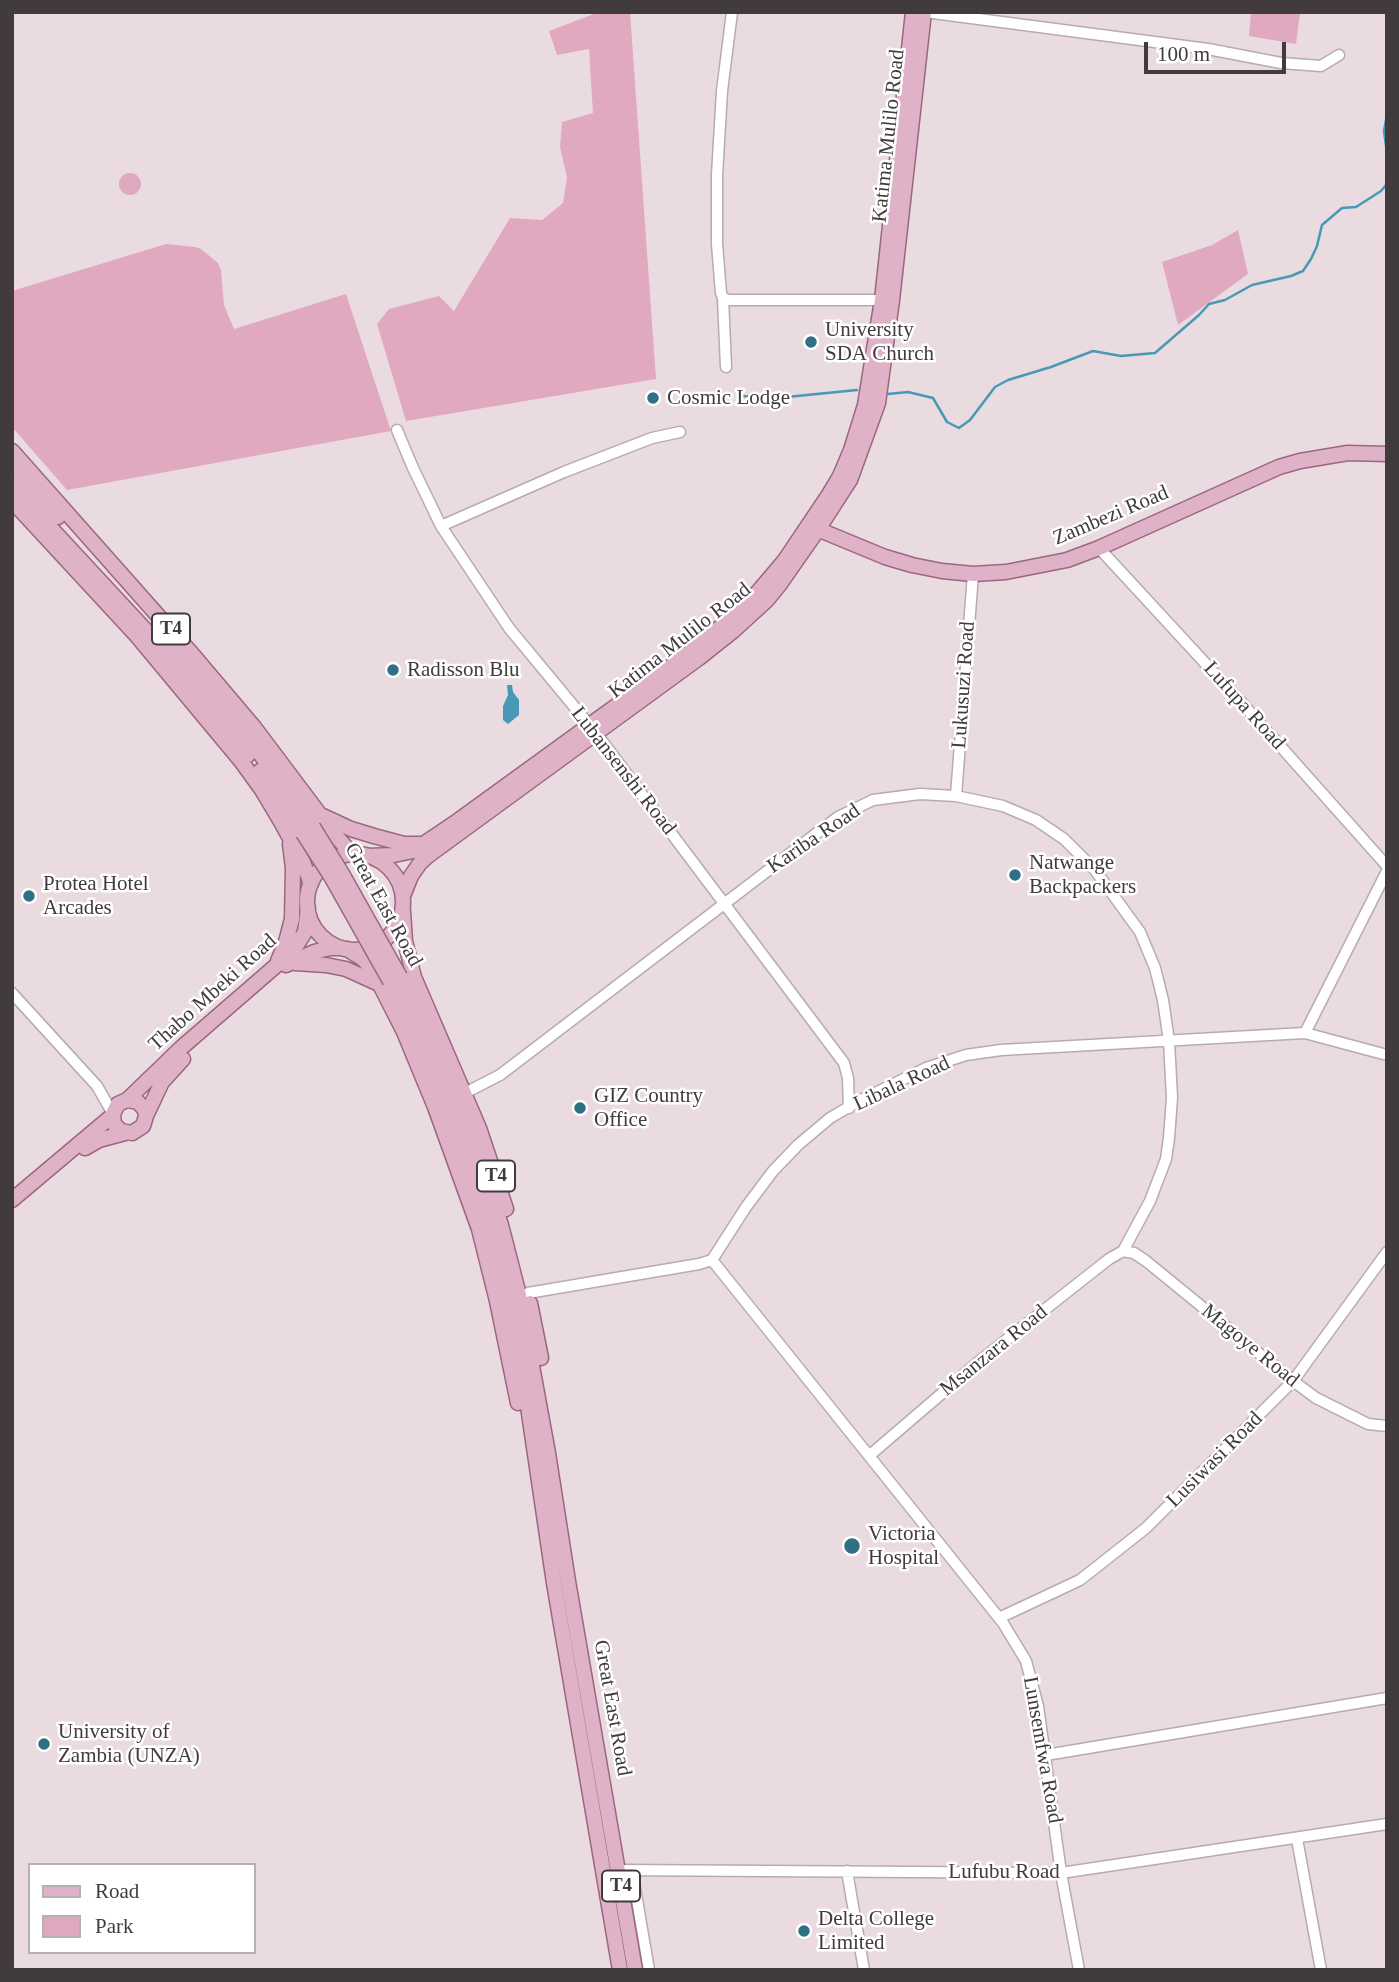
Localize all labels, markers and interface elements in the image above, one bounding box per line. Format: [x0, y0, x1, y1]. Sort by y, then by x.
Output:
scale bar [1147, 28, 1289, 72]
text: 100 m [1157, 42, 1210, 66]
street label: Katima Mulilo Road [867, 48, 911, 224]
place label: University SDA Church [825, 317, 934, 367]
marker: University SDA Church [803, 334, 819, 350]
place label: Cosmic Lodge [667, 385, 790, 411]
marker: Cosmic Lodge [645, 390, 661, 406]
street label: Zambezi Road [1049, 480, 1173, 552]
street label: Katima Mulilo Road [604, 578, 756, 704]
road number: T4 [152, 614, 190, 644]
street label: Lukusuzi Road [947, 620, 981, 750]
place label: Radisson Blu [407, 657, 520, 683]
street label: Lufupa Road [1198, 657, 1290, 755]
marker: Radisson Blu [385, 662, 401, 678]
street label: Lubansenshi Road [565, 702, 681, 840]
street label: Kariba Road [763, 799, 865, 879]
street label: Great East Road [339, 839, 427, 971]
place label: Natwange Backpackers [1029, 850, 1136, 900]
marker: Natwange Backpackers [1007, 867, 1023, 883]
place label: Protea Hotel Arcades [43, 871, 149, 921]
marker: Protea Hotel Arcades [21, 888, 37, 904]
street label: Thabo Mbeki Road [144, 929, 282, 1057]
street label: Libala Road [850, 1051, 954, 1117]
place label: GIZ Country Office [594, 1083, 703, 1133]
marker: GIZ Country Office [572, 1100, 588, 1116]
road number: T4 [477, 1160, 515, 1192]
street label: Magoye Road [1196, 1299, 1304, 1393]
street label: Msanzara Road [935, 1300, 1053, 1402]
street label: Lusiwasi Road [1162, 1407, 1268, 1513]
place label: Victoria Hospital [868, 1521, 939, 1571]
marker: Victoria Hospital [842, 1536, 862, 1556]
street label: Great East Road [588, 1638, 636, 1778]
street label: Lunsemfwa Road [1017, 1675, 1067, 1825]
place label: University of Zambia (UNZA) [58, 1719, 200, 1769]
marker: University of Zambia (UNZA) [36, 1736, 52, 1752]
street label: Lufubu Road [948, 1859, 1060, 1885]
legend [28, 1863, 256, 1954]
road number: T4 [602, 1870, 640, 1902]
text: Road [95, 1879, 139, 1903]
place label: Delta College Limited [818, 1906, 934, 1956]
text: Park [95, 1914, 134, 1938]
marker: Delta College Limited [796, 1923, 812, 1939]

